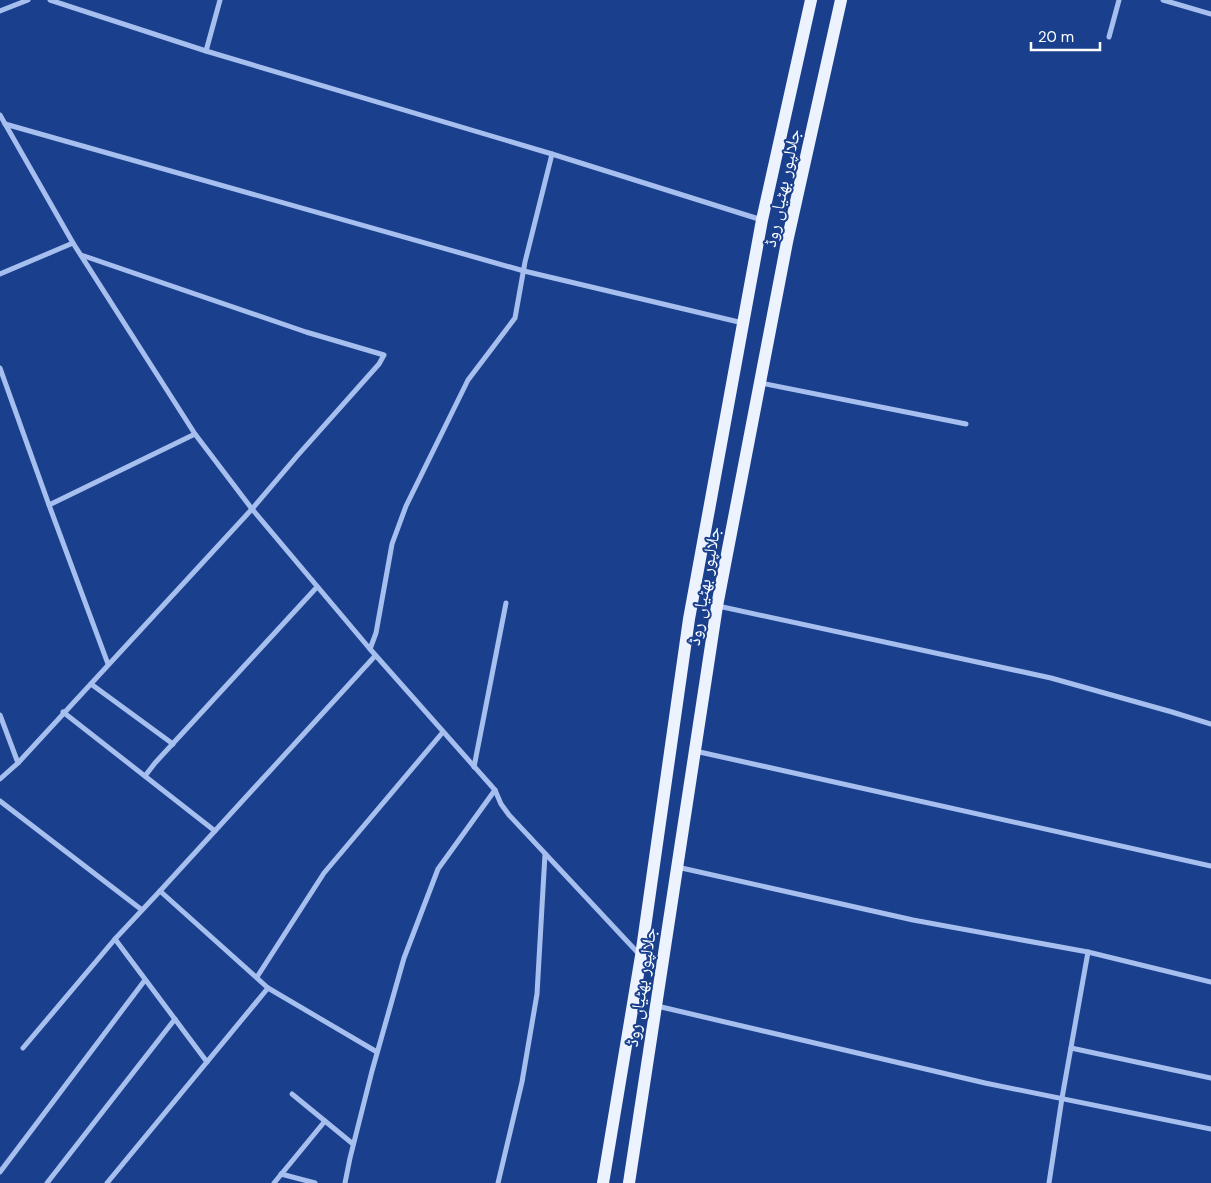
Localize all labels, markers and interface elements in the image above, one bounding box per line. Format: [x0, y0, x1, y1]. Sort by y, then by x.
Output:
scale bar [1031, 20, 1100, 52]
text: 20 m [1038, 27, 1074, 47]
street label: جلالپور بھٹیاں روڈ [758, 127, 806, 249]
street label: جلالپور بھٹیاں روڈ [682, 525, 726, 647]
street label: جلالپور بھٹیاں روڈ [620, 926, 662, 1048]

